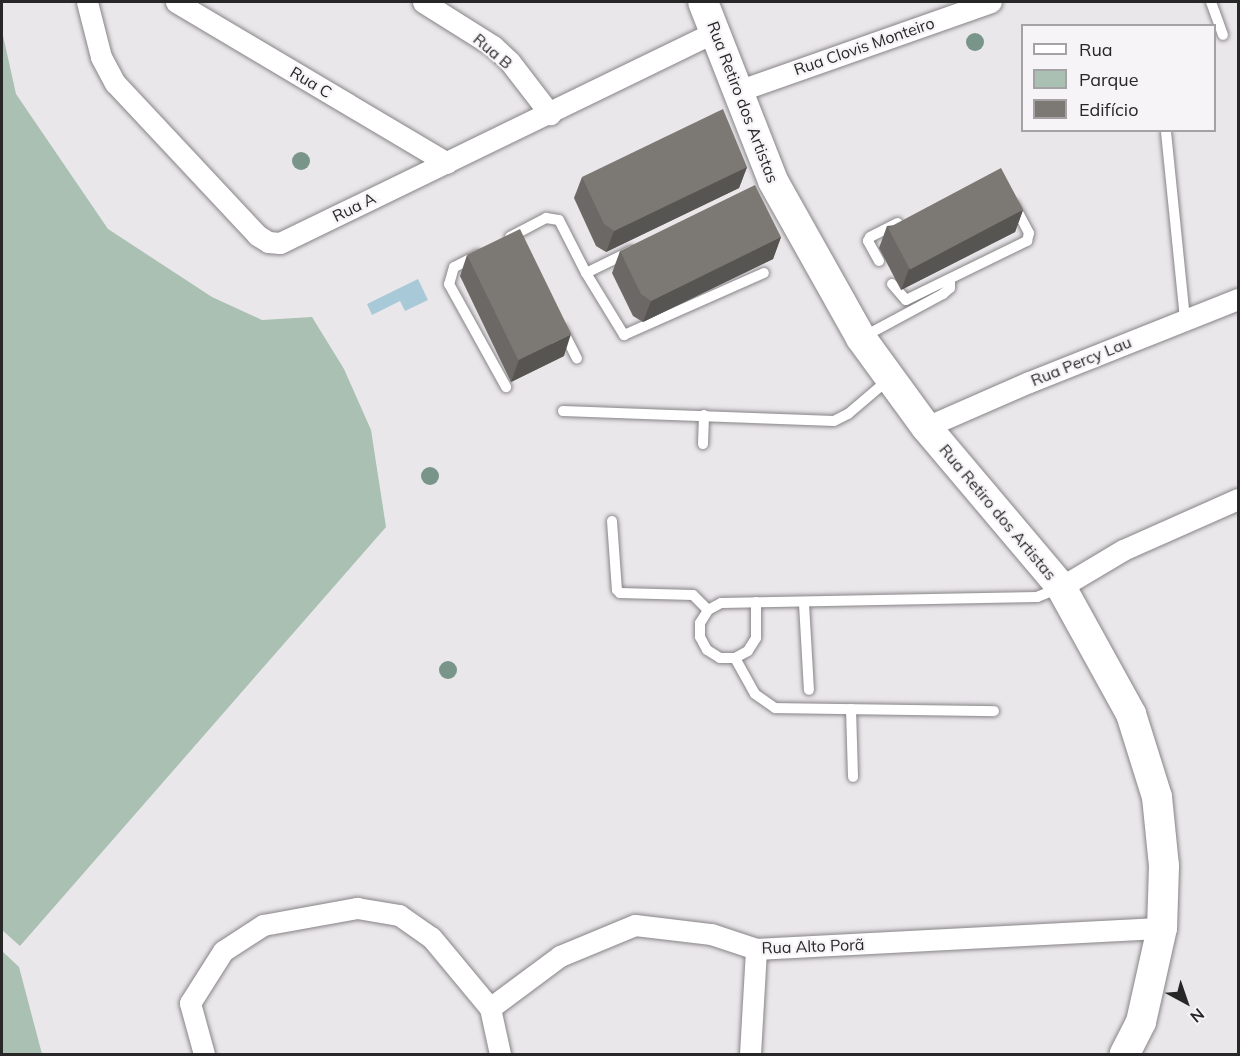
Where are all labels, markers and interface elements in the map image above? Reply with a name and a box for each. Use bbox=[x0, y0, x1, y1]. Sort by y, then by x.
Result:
street label: Rua Clovis Monteiro bbox=[791, 13, 937, 79]
street label: Rua Retiro dos Artistas bbox=[703, 19, 783, 185]
legend bbox=[1021, 24, 1216, 132]
street label: Rua B bbox=[470, 29, 516, 73]
text: Rua bbox=[1079, 38, 1113, 61]
street label: Rua C bbox=[287, 62, 335, 102]
text: Parque bbox=[1079, 68, 1138, 91]
text: Edifício bbox=[1079, 98, 1138, 121]
street label: Rua A bbox=[329, 188, 379, 226]
street label: Rua Percy Lau bbox=[1028, 332, 1134, 390]
street label: Rua Retiro dos Artistas bbox=[936, 440, 1060, 584]
street label: Rua Alto Porã bbox=[761, 935, 865, 957]
north arrow bbox=[1156, 972, 1216, 1032]
text: N bbox=[1187, 1004, 1209, 1027]

